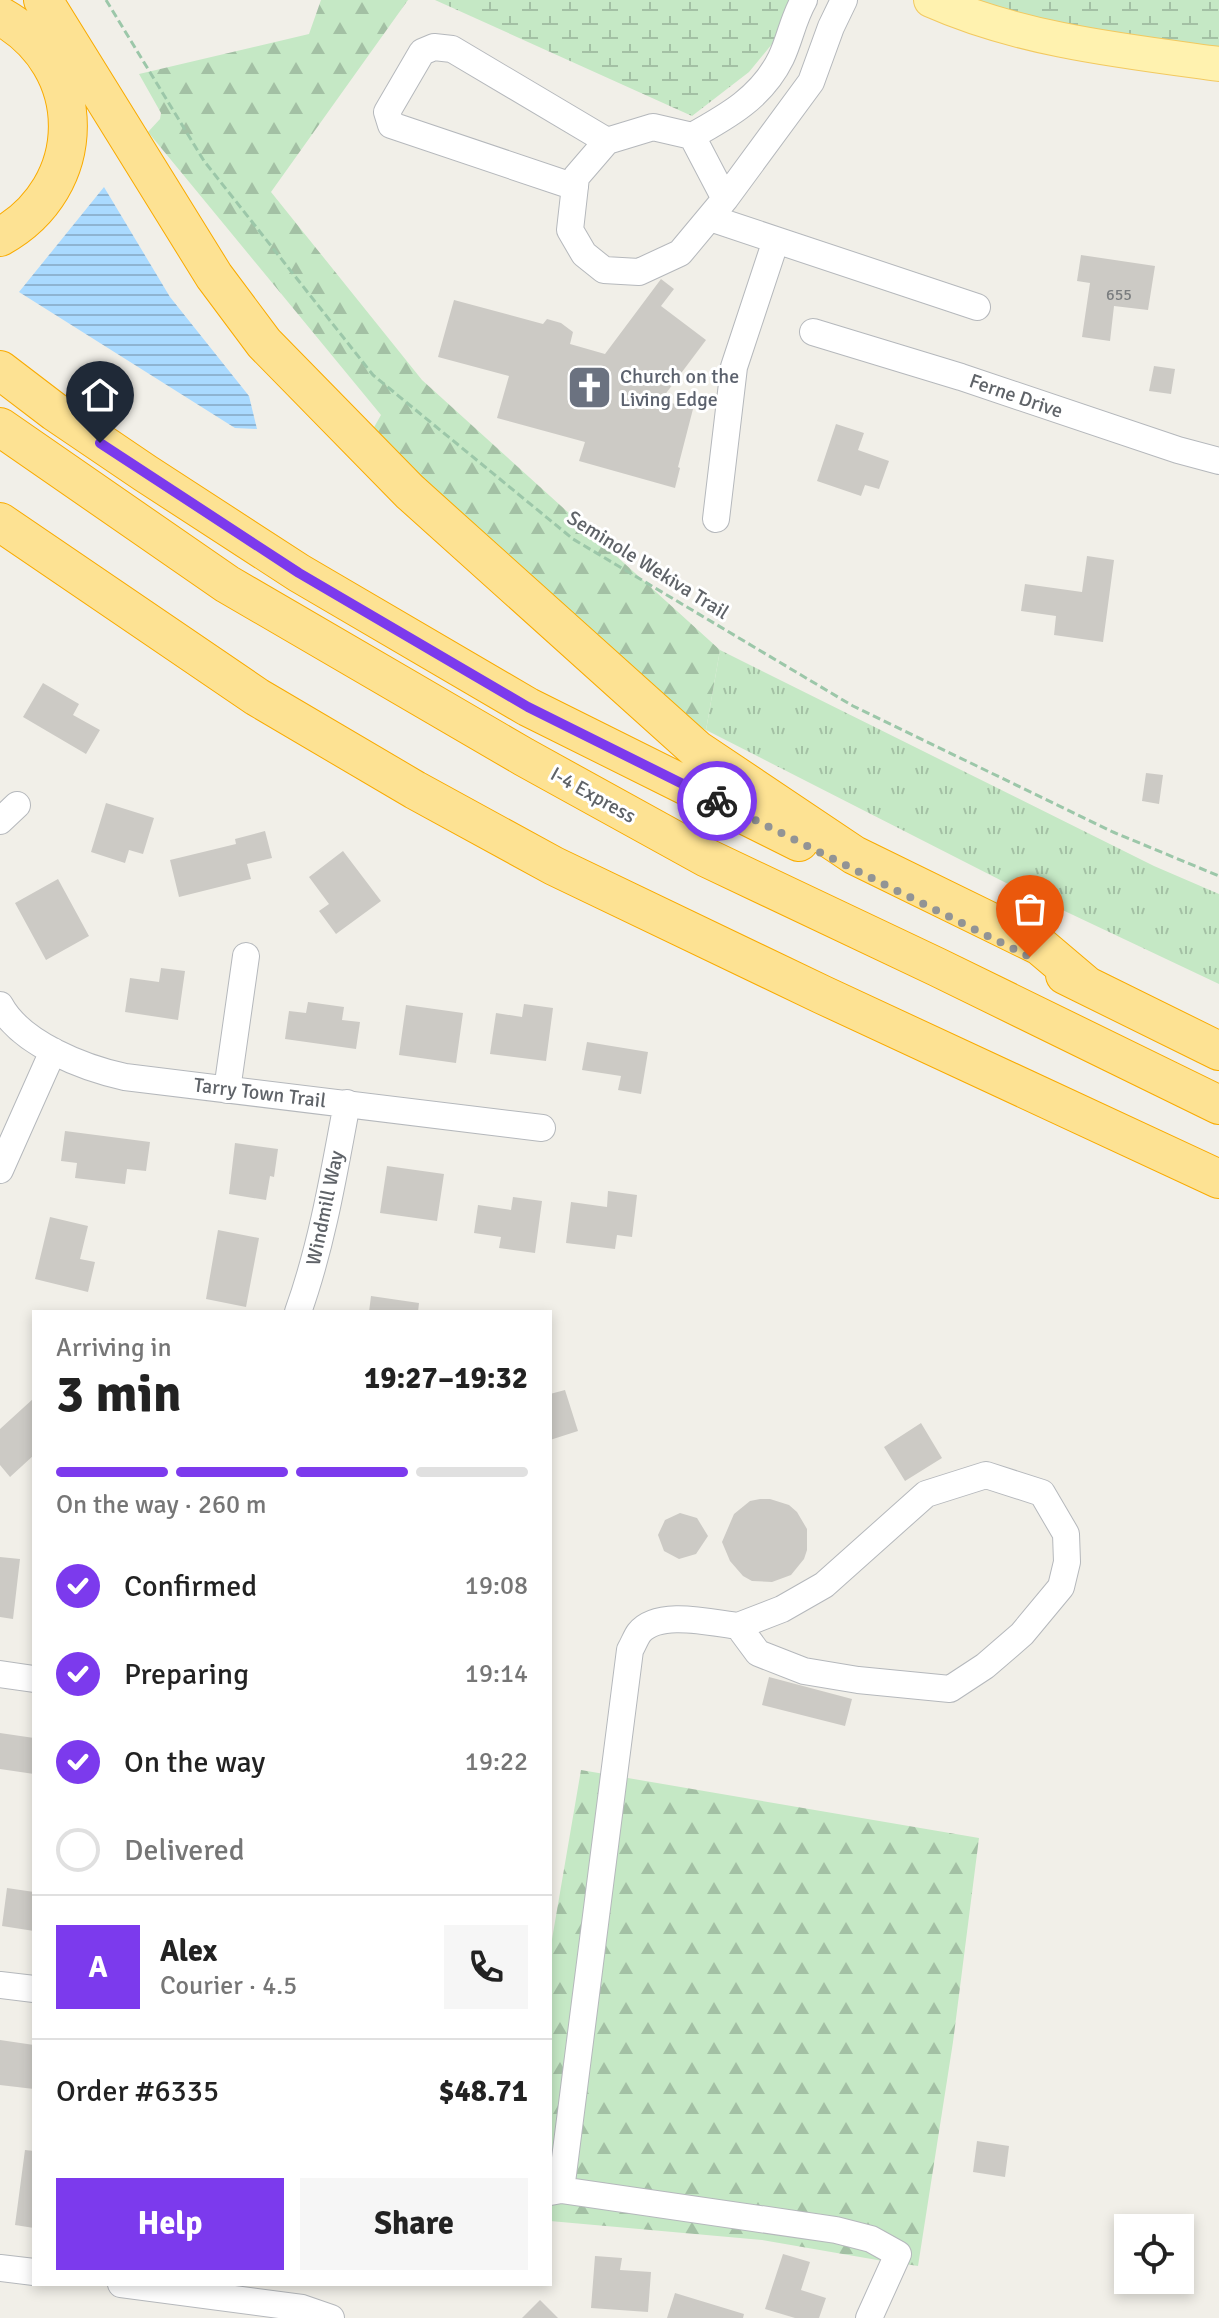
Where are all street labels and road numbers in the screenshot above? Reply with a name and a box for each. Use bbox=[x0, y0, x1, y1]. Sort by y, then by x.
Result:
street label: Ferne Drive bbox=[966, 368, 1066, 424]
street label: Seminole Wekiva Trail bbox=[562, 505, 734, 625]
street label: I-4 Express bbox=[546, 761, 640, 829]
street label: Tarry Town Trail bbox=[192, 1072, 328, 1114]
street label: Windmill Way bbox=[301, 1148, 349, 1268]

